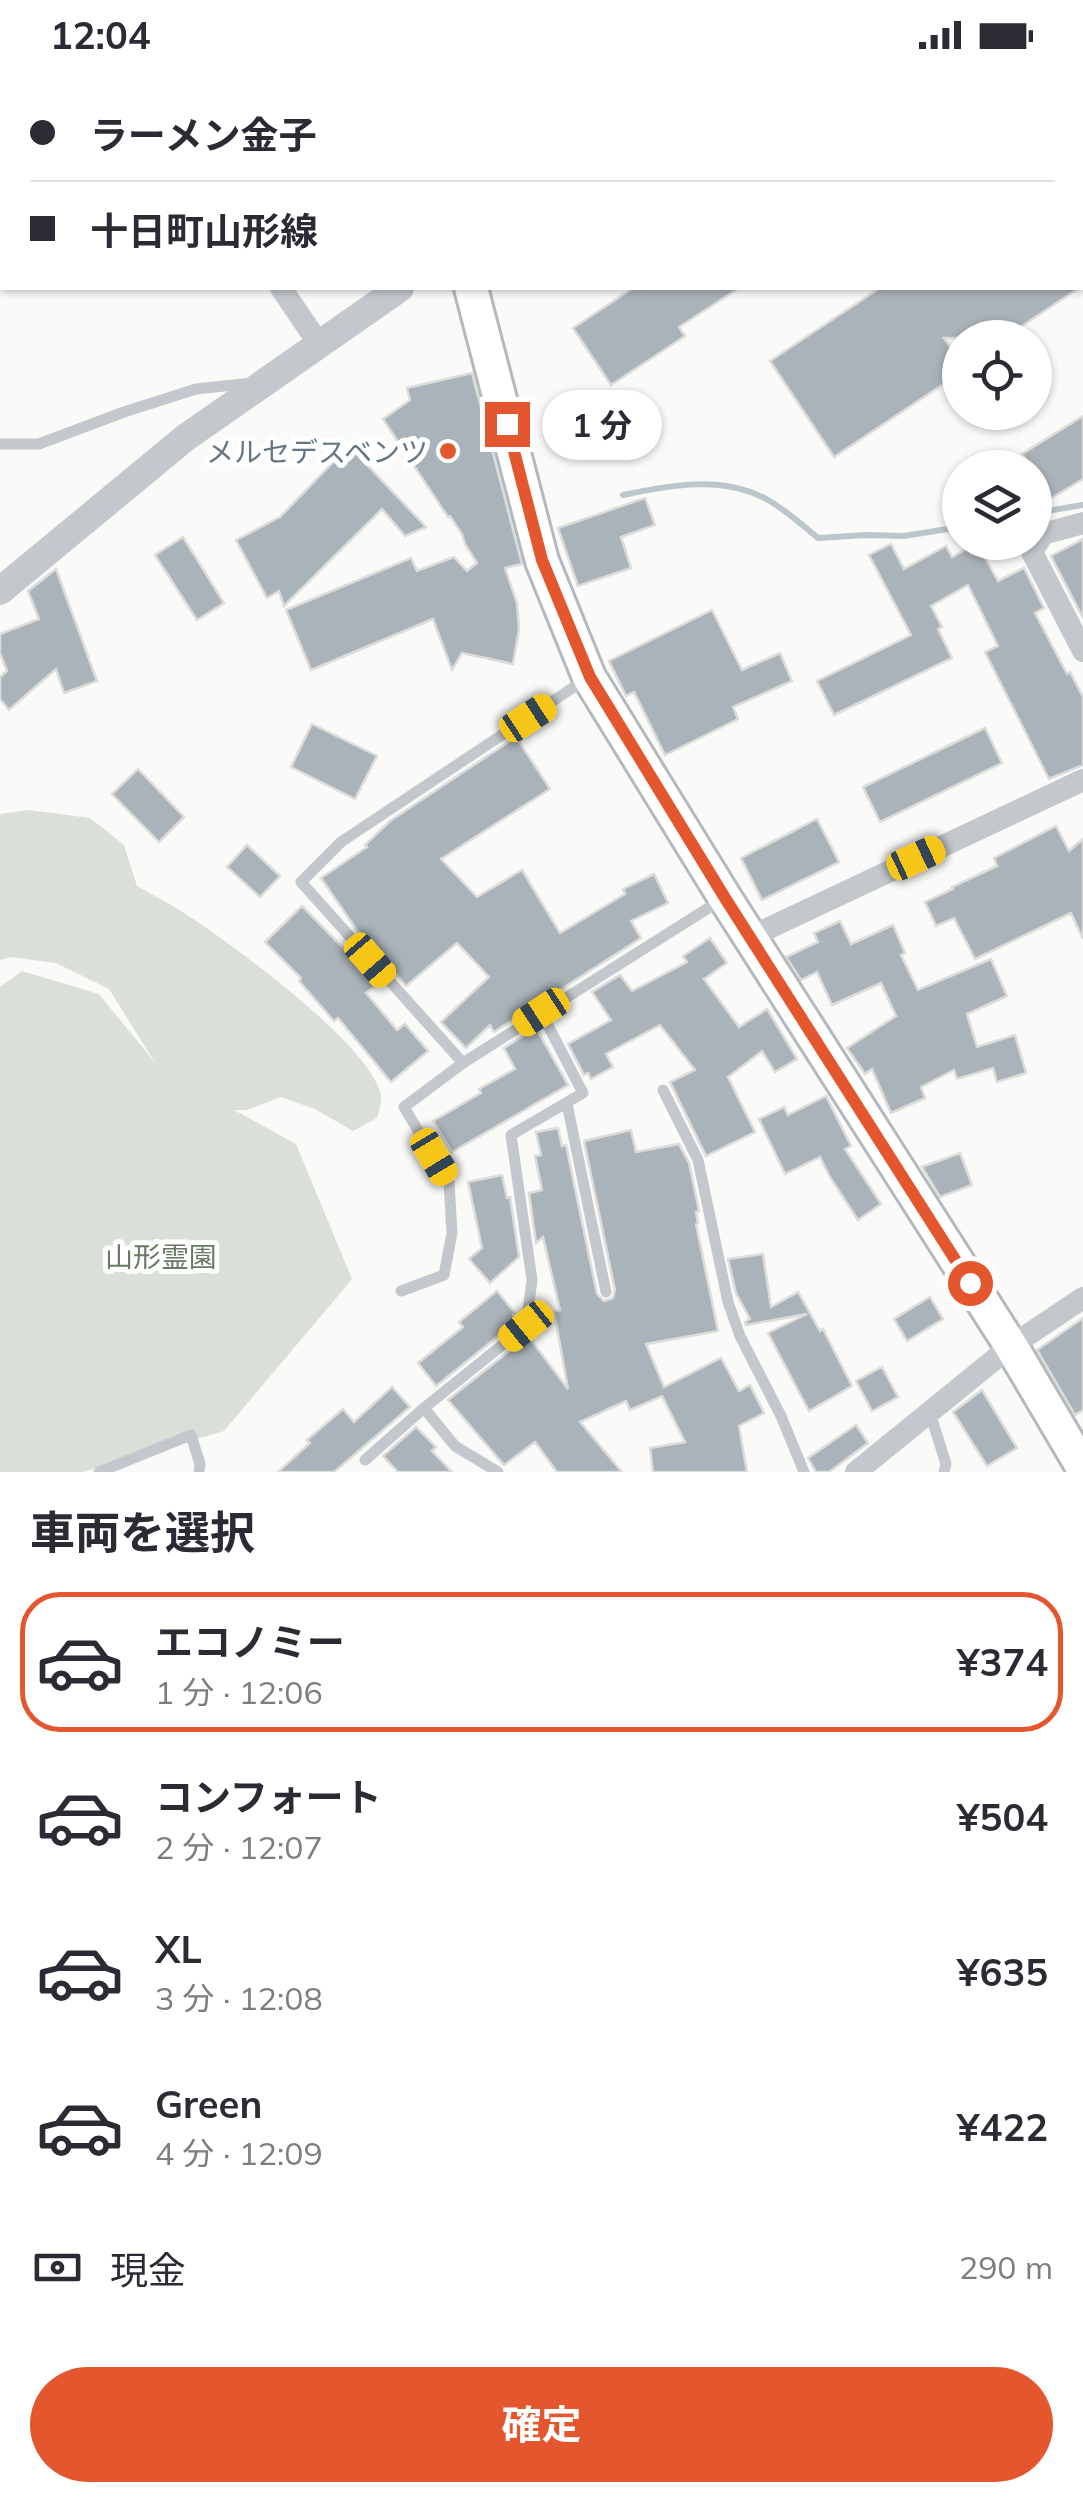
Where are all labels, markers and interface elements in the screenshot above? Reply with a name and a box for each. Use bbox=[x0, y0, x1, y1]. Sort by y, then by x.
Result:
text: 12:04 bbox=[50, 11, 151, 59]
text: ラーメン金子 bbox=[90, 111, 316, 159]
text: 十日町山形線 bbox=[90, 207, 318, 255]
map controls bbox=[942, 320, 1052, 560]
button: locate bbox=[942, 320, 1052, 430]
callout: 1 分 bbox=[542, 389, 662, 459]
route end bbox=[485, 402, 530, 447]
text: 1 分 bbox=[572, 405, 632, 445]
place label: メルセデスベンツ bbox=[206, 434, 428, 469]
marker: メルセデスベンツ bbox=[437, 440, 459, 462]
button: layers bbox=[942, 450, 1052, 560]
car bbox=[495, 689, 561, 747]
car bbox=[882, 832, 950, 884]
car bbox=[339, 928, 401, 992]
car bbox=[508, 983, 574, 1041]
car bbox=[406, 1124, 462, 1190]
park label: 山形霊園 bbox=[105, 1239, 217, 1274]
route start bbox=[948, 1261, 993, 1306]
car bbox=[493, 1295, 559, 1357]
text: 車両を選択 bbox=[30, 1504, 255, 1560]
icon: car bbox=[35, 1617, 125, 1707]
text: エコノミー bbox=[155, 1618, 345, 1666]
text: ¥374 bbox=[957, 1638, 1048, 1686]
text: 1 分 · 12:06 bbox=[155, 1672, 323, 1712]
icon: car bbox=[35, 1772, 125, 1862]
text: コンフォート bbox=[155, 1773, 382, 1821]
text: ¥504 bbox=[957, 1793, 1048, 1841]
text: 2 分 · 12:07 bbox=[155, 1827, 323, 1867]
text: XL bbox=[155, 1925, 202, 1973]
icon: car bbox=[35, 1927, 125, 2017]
text: ¥635 bbox=[957, 1948, 1048, 1996]
text: 3 分 · 12:08 bbox=[155, 1978, 323, 2018]
text: Green bbox=[155, 2080, 262, 2128]
icon: car bbox=[35, 2082, 125, 2172]
text: ¥422 bbox=[957, 2103, 1048, 2151]
text: 4 分 · 12:09 bbox=[155, 2133, 323, 2173]
icon: cash bbox=[30, 2240, 85, 2295]
text: 現金 bbox=[110, 2246, 186, 2294]
text: 290 m bbox=[959, 2247, 1053, 2287]
button: 確定 bbox=[30, 2367, 1053, 2482]

